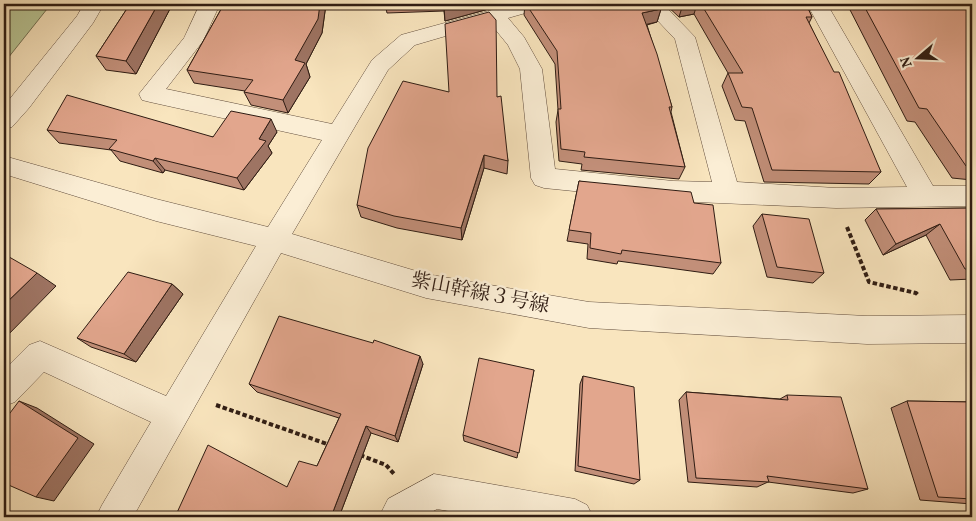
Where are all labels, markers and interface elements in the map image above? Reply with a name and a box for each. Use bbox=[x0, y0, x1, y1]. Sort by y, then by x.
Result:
north arrow bbox=[894, 32, 944, 82]
text: N bbox=[896, 54, 918, 70]
street label: 紫山幹線３号線 bbox=[409, 267, 551, 321]

